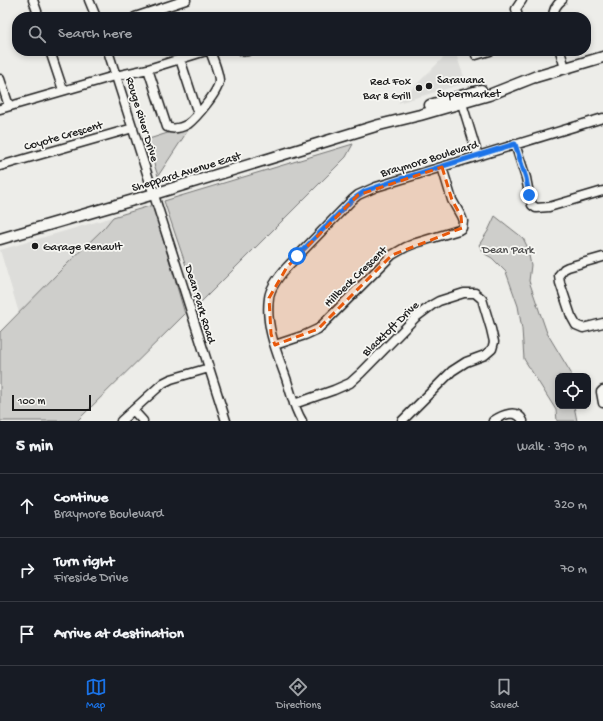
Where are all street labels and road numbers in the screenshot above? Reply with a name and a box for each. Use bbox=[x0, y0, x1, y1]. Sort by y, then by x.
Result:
street label: Rouge River Drive bbox=[122, 76, 161, 164]
street label: Coyote Crescent bbox=[23, 119, 105, 155]
street label: Braymore Boulevard bbox=[378, 138, 481, 182]
street label: Sheppard Avenue East bbox=[130, 149, 244, 196]
street label: Hillbeck Crescent bbox=[322, 243, 391, 311]
street label: Dean Park Road bbox=[180, 263, 218, 346]
street label: Blacktoft Drive bbox=[359, 298, 423, 361]

